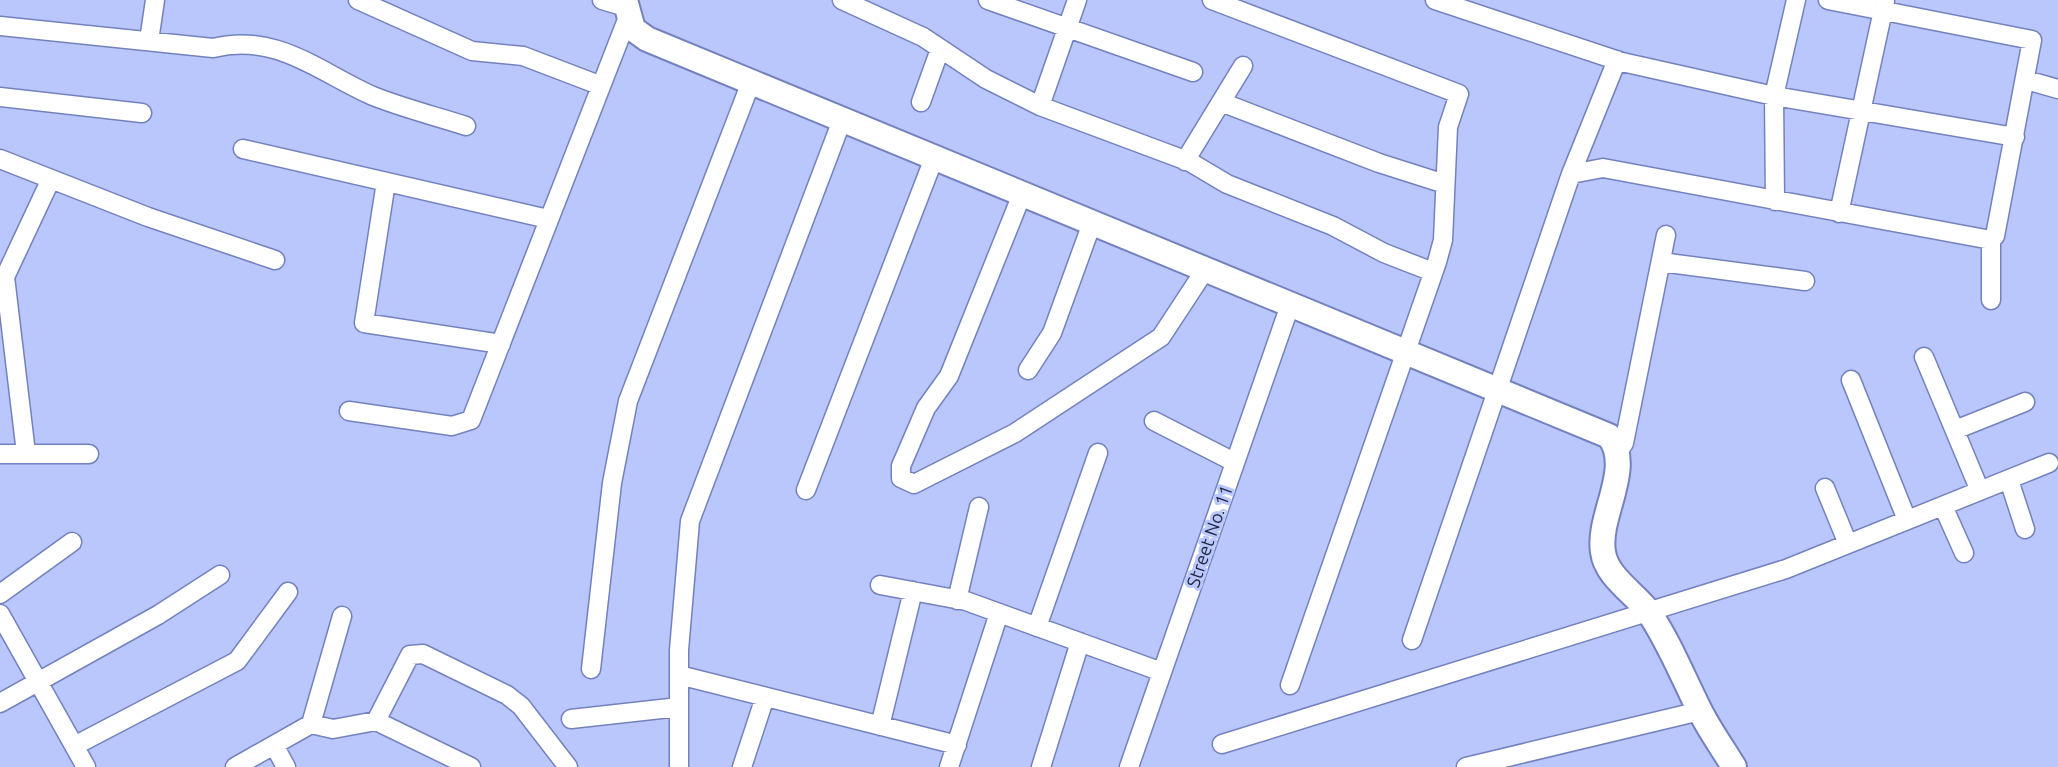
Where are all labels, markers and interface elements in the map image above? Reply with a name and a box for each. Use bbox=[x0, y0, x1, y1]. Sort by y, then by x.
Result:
street label: Street No. 11 bbox=[1182, 482, 1236, 590]

